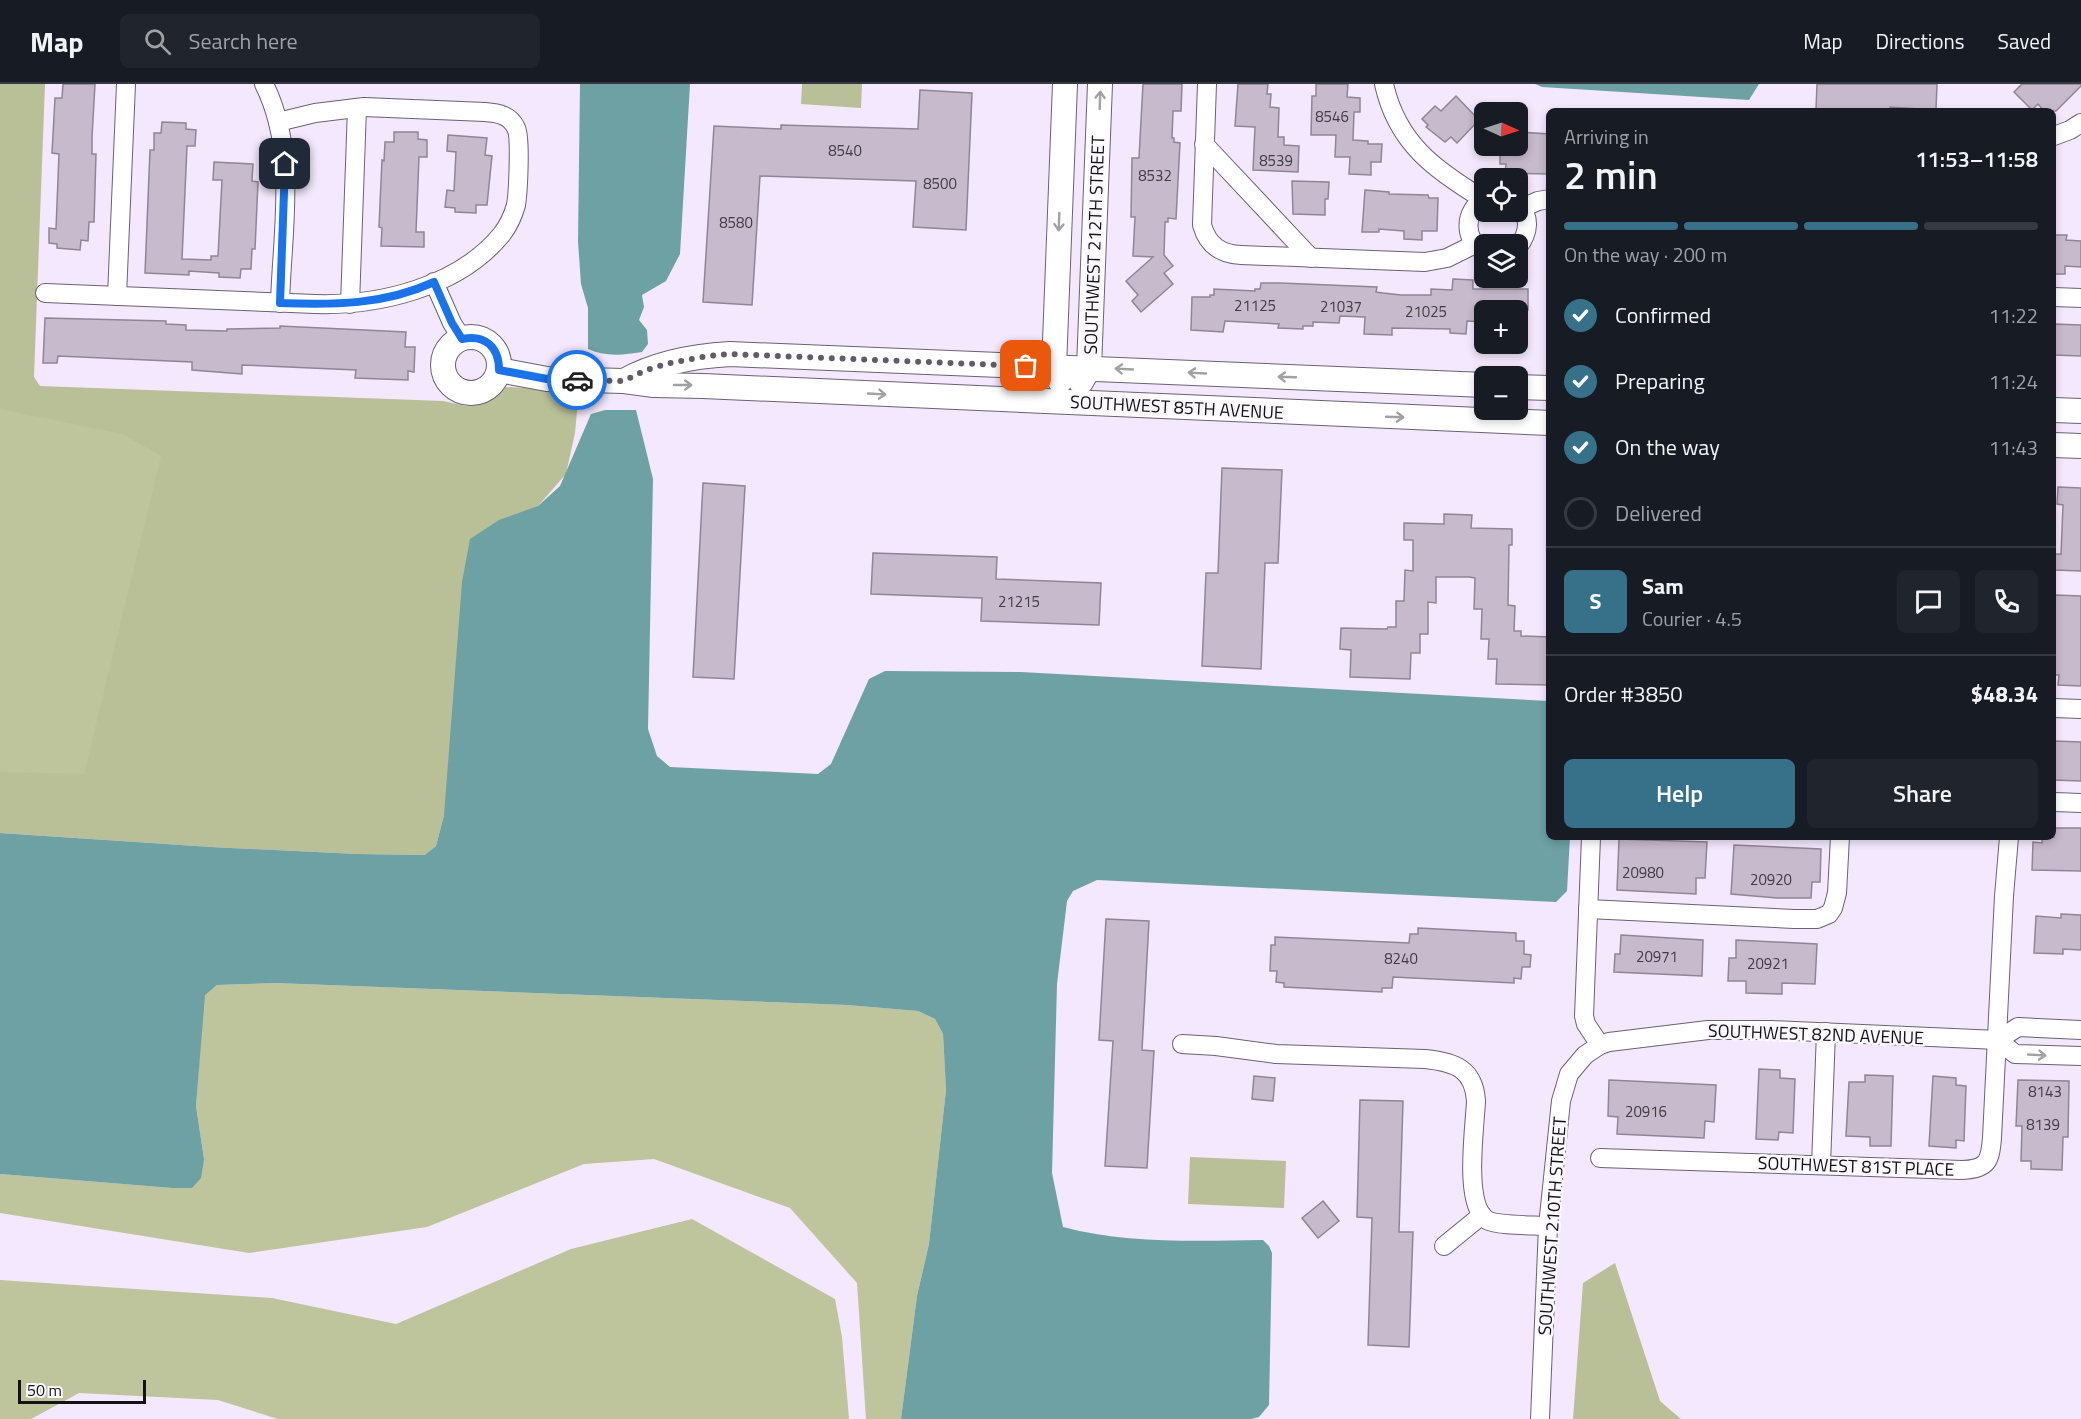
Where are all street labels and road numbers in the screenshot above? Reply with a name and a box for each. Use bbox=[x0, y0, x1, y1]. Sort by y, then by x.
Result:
street label: SOUTHWEST 212TH STREET bbox=[1077, 134, 1111, 355]
street label: SOUTHWEST 85TH AVENUE bbox=[1069, 388, 1285, 426]
street label: SOUTHWEST 82ND AVENUE bbox=[1708, 1017, 1925, 1051]
street label: SOUTHWEST 210TH STREET bbox=[1531, 1115, 1573, 1336]
street label: SOUTHWEST 81ST PLACE bbox=[1757, 1149, 1955, 1183]

